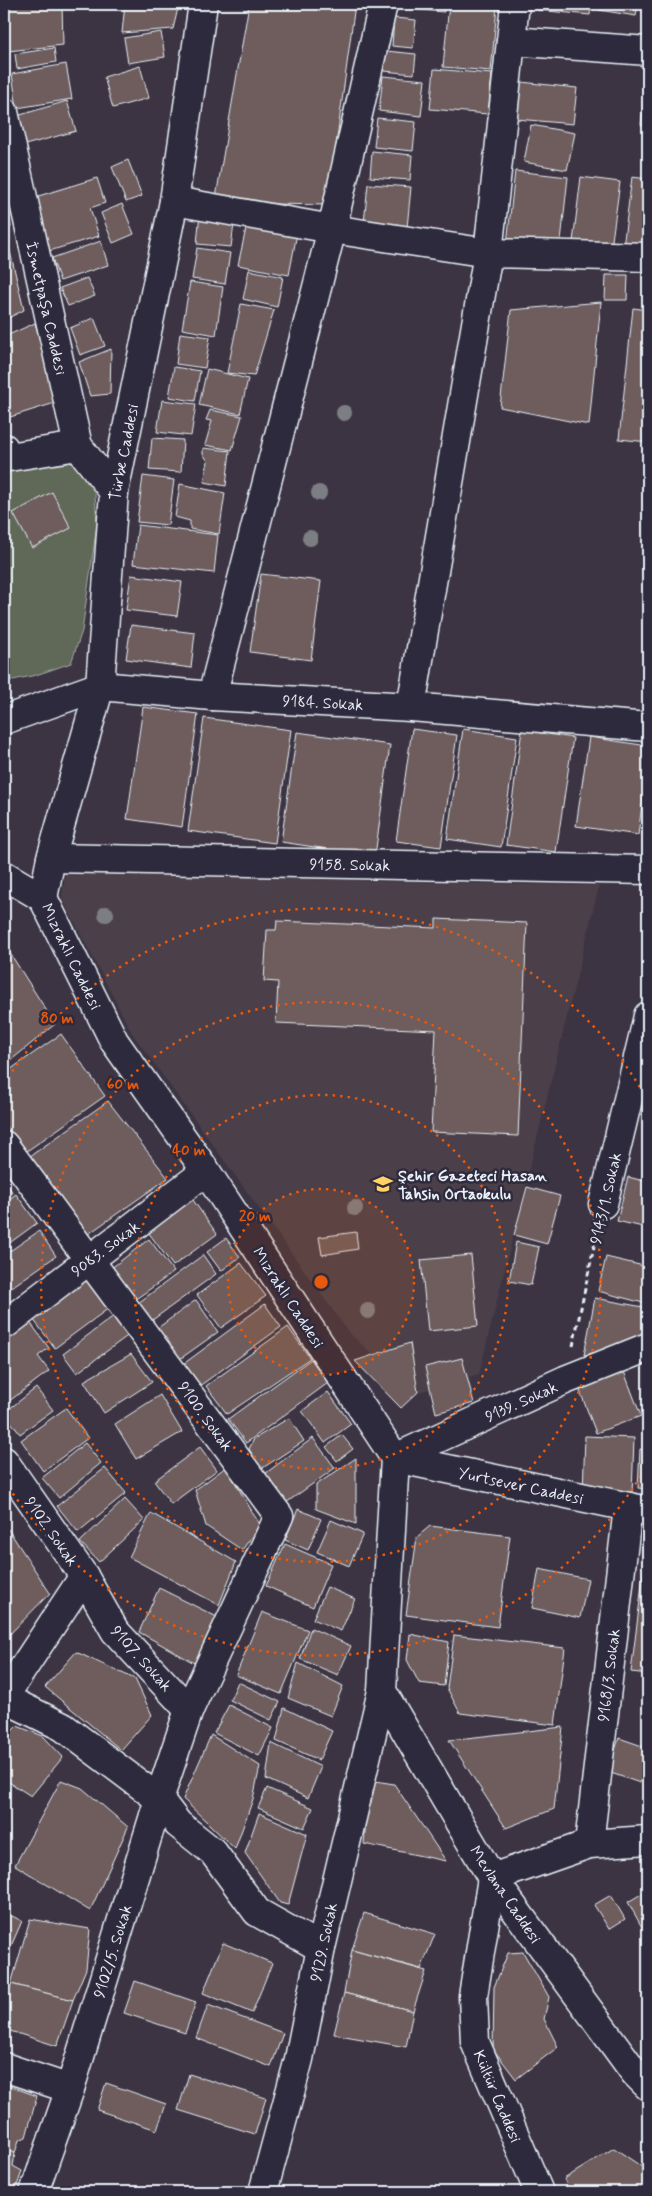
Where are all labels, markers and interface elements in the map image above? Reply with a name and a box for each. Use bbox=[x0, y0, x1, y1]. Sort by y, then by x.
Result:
street label: İsmetpaşa Caddesi bbox=[20, 240, 71, 377]
street label: Türbe Caddesi bbox=[105, 402, 144, 502]
street label: 9184. Sokak bbox=[282, 691, 364, 716]
street label: 9158. Sokak bbox=[309, 854, 391, 877]
street label: Mızraklı Caddesi bbox=[36, 900, 106, 1014]
text: 80 m bbox=[40, 1009, 74, 1029]
text: 60 m bbox=[107, 1075, 139, 1095]
text: 40 m bbox=[172, 1141, 206, 1161]
street label: 9143/1. Sokak bbox=[586, 1150, 627, 1246]
place label: Şehir Gazeteci Hasan Tahsin Ortaokulu bbox=[398, 1166, 548, 1205]
school or university icon: Şehir Gazeteci Hasan Tahsin Ortaokulu bbox=[372, 1173, 394, 1195]
text: 20 m bbox=[239, 1207, 271, 1227]
street label: 9083. Sokak bbox=[67, 1216, 145, 1282]
street label: Mızraklı Caddesi bbox=[247, 1243, 328, 1353]
centre of rings bbox=[312, 1273, 330, 1291]
street label: 9139. Sokak bbox=[482, 1377, 561, 1428]
street label: 9100. Sokak bbox=[172, 1378, 237, 1456]
street label: Yurtsever Caddesi bbox=[456, 1463, 586, 1510]
street label: 9102. Sokak bbox=[19, 1493, 82, 1571]
street label: 9107. Sokak bbox=[106, 1621, 176, 1697]
street label: 9168/3. Sokak bbox=[593, 1627, 626, 1723]
street label: Mevlana Caddesi bbox=[464, 1842, 545, 1948]
street label: 9129. Sokak bbox=[306, 1901, 343, 1984]
street label: 9102/5. Sokak bbox=[89, 1902, 138, 2001]
street label: Kültür Caddesi bbox=[468, 2047, 526, 2146]

